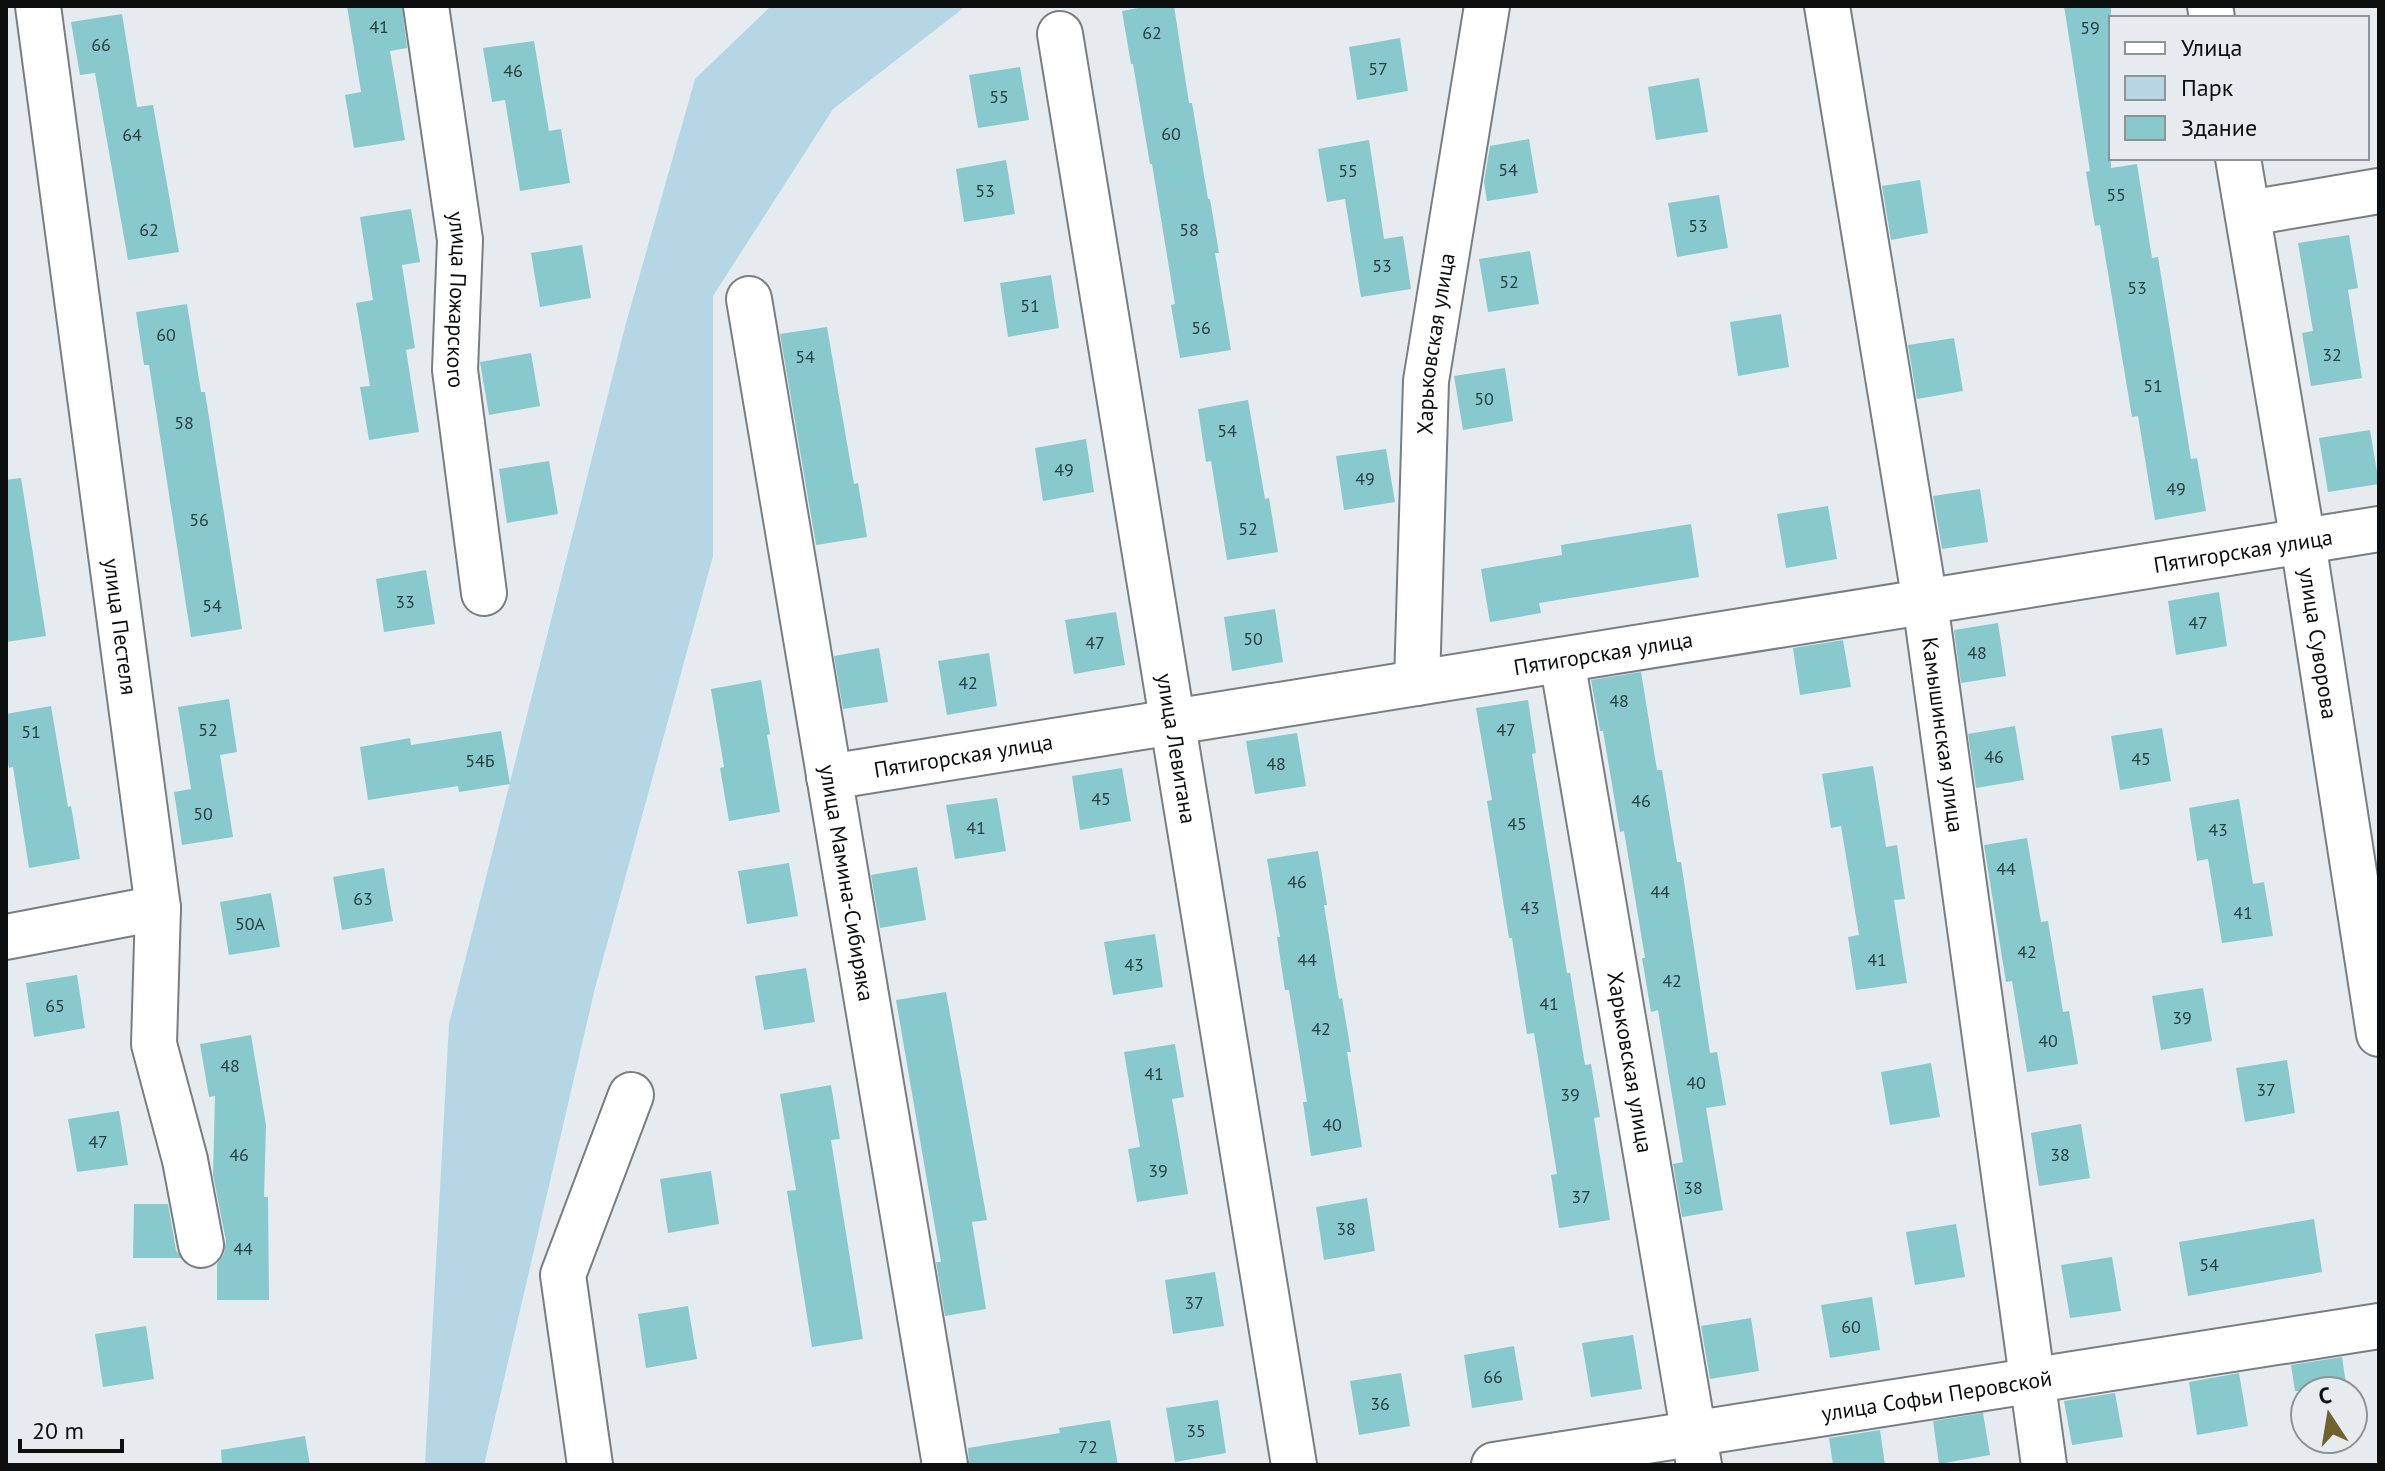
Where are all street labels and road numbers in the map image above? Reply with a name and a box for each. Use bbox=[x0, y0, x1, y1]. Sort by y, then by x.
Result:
street label: улица Пожарского bbox=[441, 209, 474, 390]
street label: Харьковская улица bbox=[1410, 251, 1461, 435]
street label: Пятигорская улица bbox=[2151, 523, 2335, 579]
street label: улица Пестеля bbox=[98, 557, 144, 697]
street label: улица Суворова bbox=[2293, 566, 2344, 721]
street label: Пятигорская улица bbox=[1512, 625, 1695, 681]
street label: Камышинская улица bbox=[1916, 635, 1971, 834]
street label: улица Левитана bbox=[1151, 671, 1203, 826]
street label: Пятигорская улица bbox=[872, 727, 1055, 784]
street label: улица Мамина-Сибиряка bbox=[813, 762, 881, 1003]
street label: Харьковская улица bbox=[1601, 969, 1660, 1155]
street label: улица Софьи Перовской bbox=[1819, 1364, 2054, 1427]

